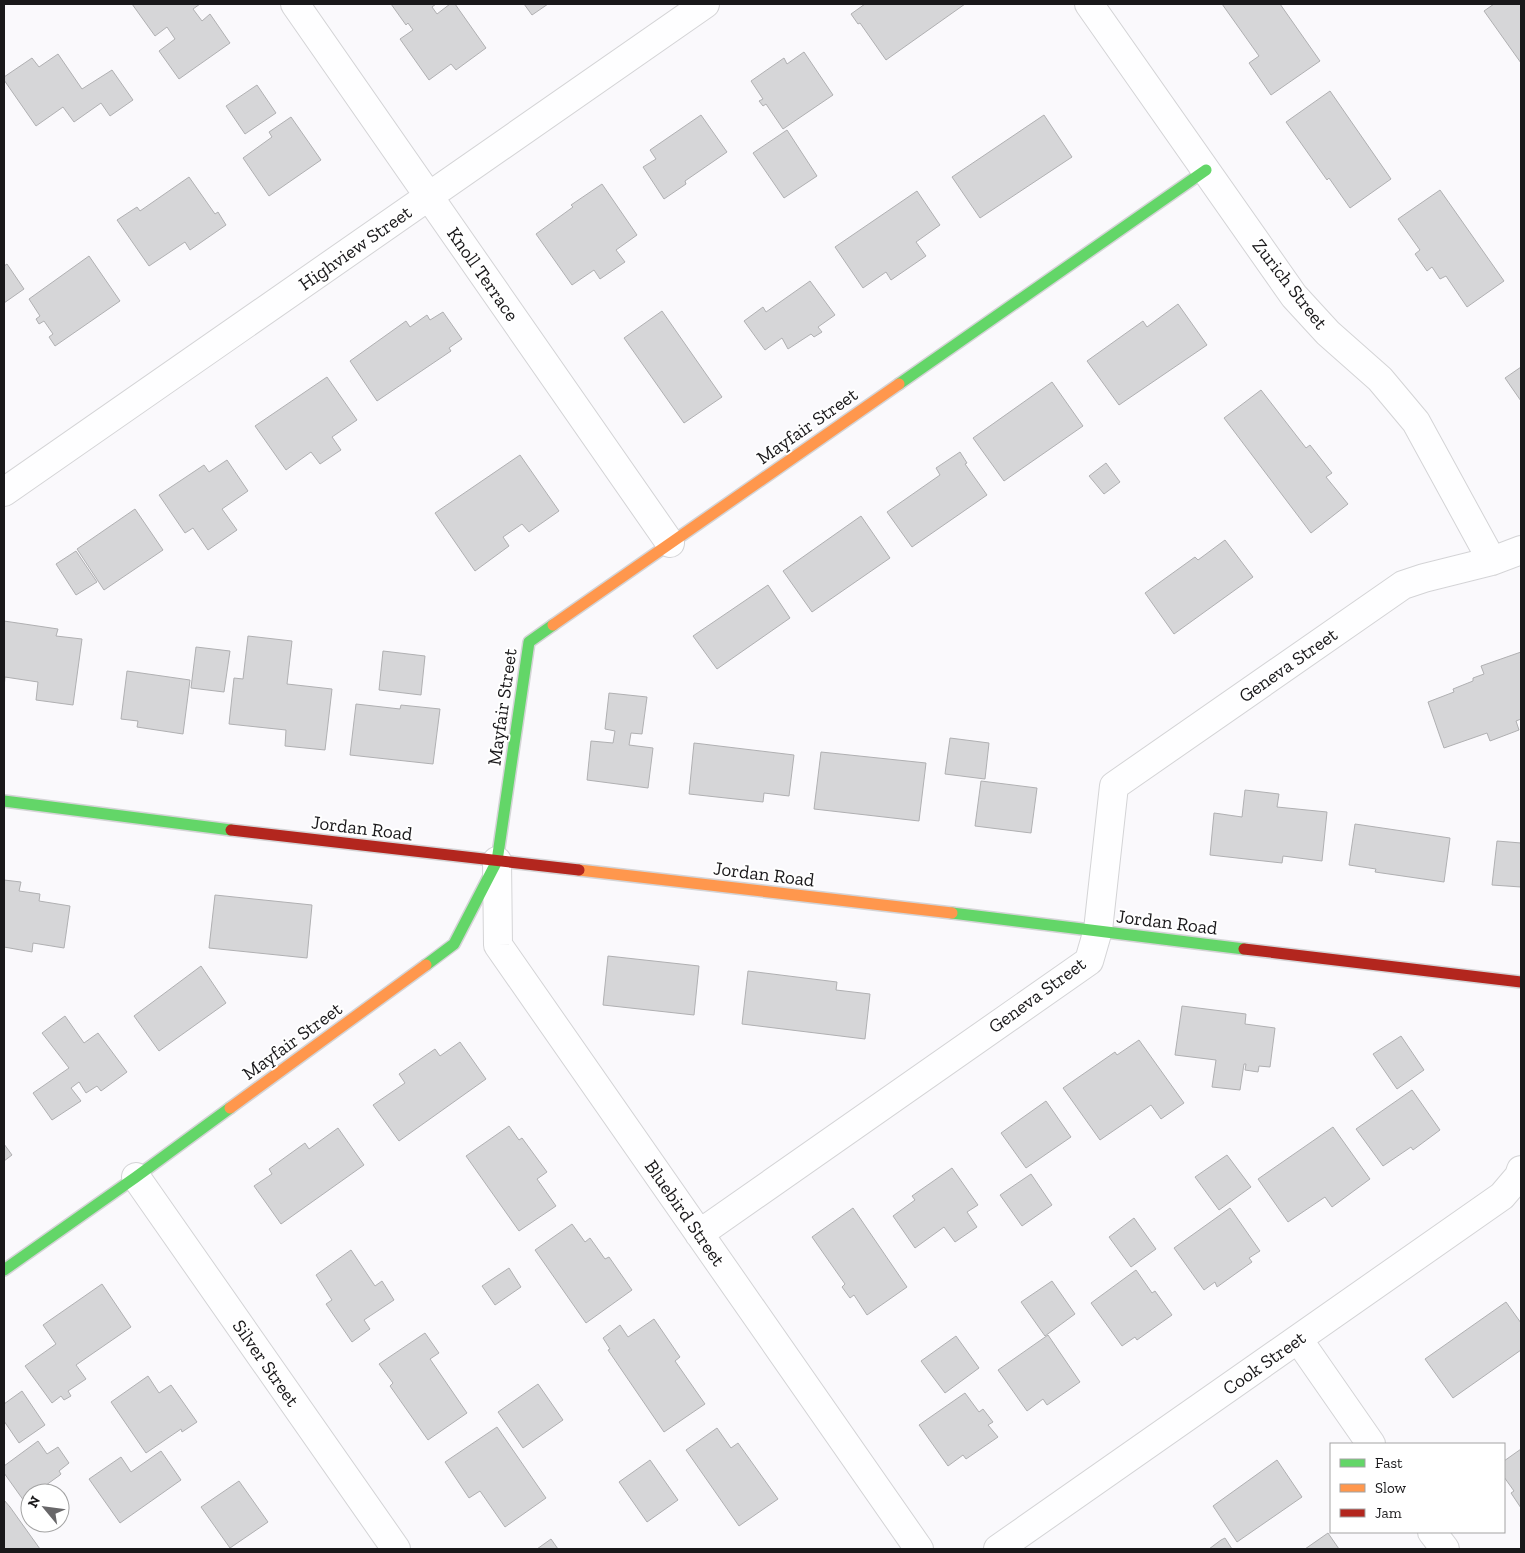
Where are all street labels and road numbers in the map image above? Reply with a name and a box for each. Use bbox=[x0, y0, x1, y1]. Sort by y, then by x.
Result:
street label: Highview Street bbox=[294, 201, 416, 295]
street label: Knoll Terrace bbox=[442, 223, 524, 325]
street label: Zurich Street bbox=[1248, 234, 1332, 334]
street label: Mayfair Street bbox=[752, 383, 862, 469]
street label: Geneva Street bbox=[1234, 623, 1342, 707]
street label: Mayfair Street bbox=[482, 647, 522, 767]
street label: Jordan Road bbox=[310, 810, 414, 846]
street label: Jordan Road bbox=[712, 856, 816, 892]
street label: Jordan Road bbox=[1115, 904, 1219, 940]
street label: Geneva Street bbox=[984, 952, 1090, 1038]
street label: Mayfair Street bbox=[238, 997, 346, 1085]
street label: Bluebird Street bbox=[640, 1156, 730, 1270]
street label: Silver Street bbox=[228, 1315, 304, 1411]
street label: Cook Street bbox=[1218, 1326, 1310, 1400]

